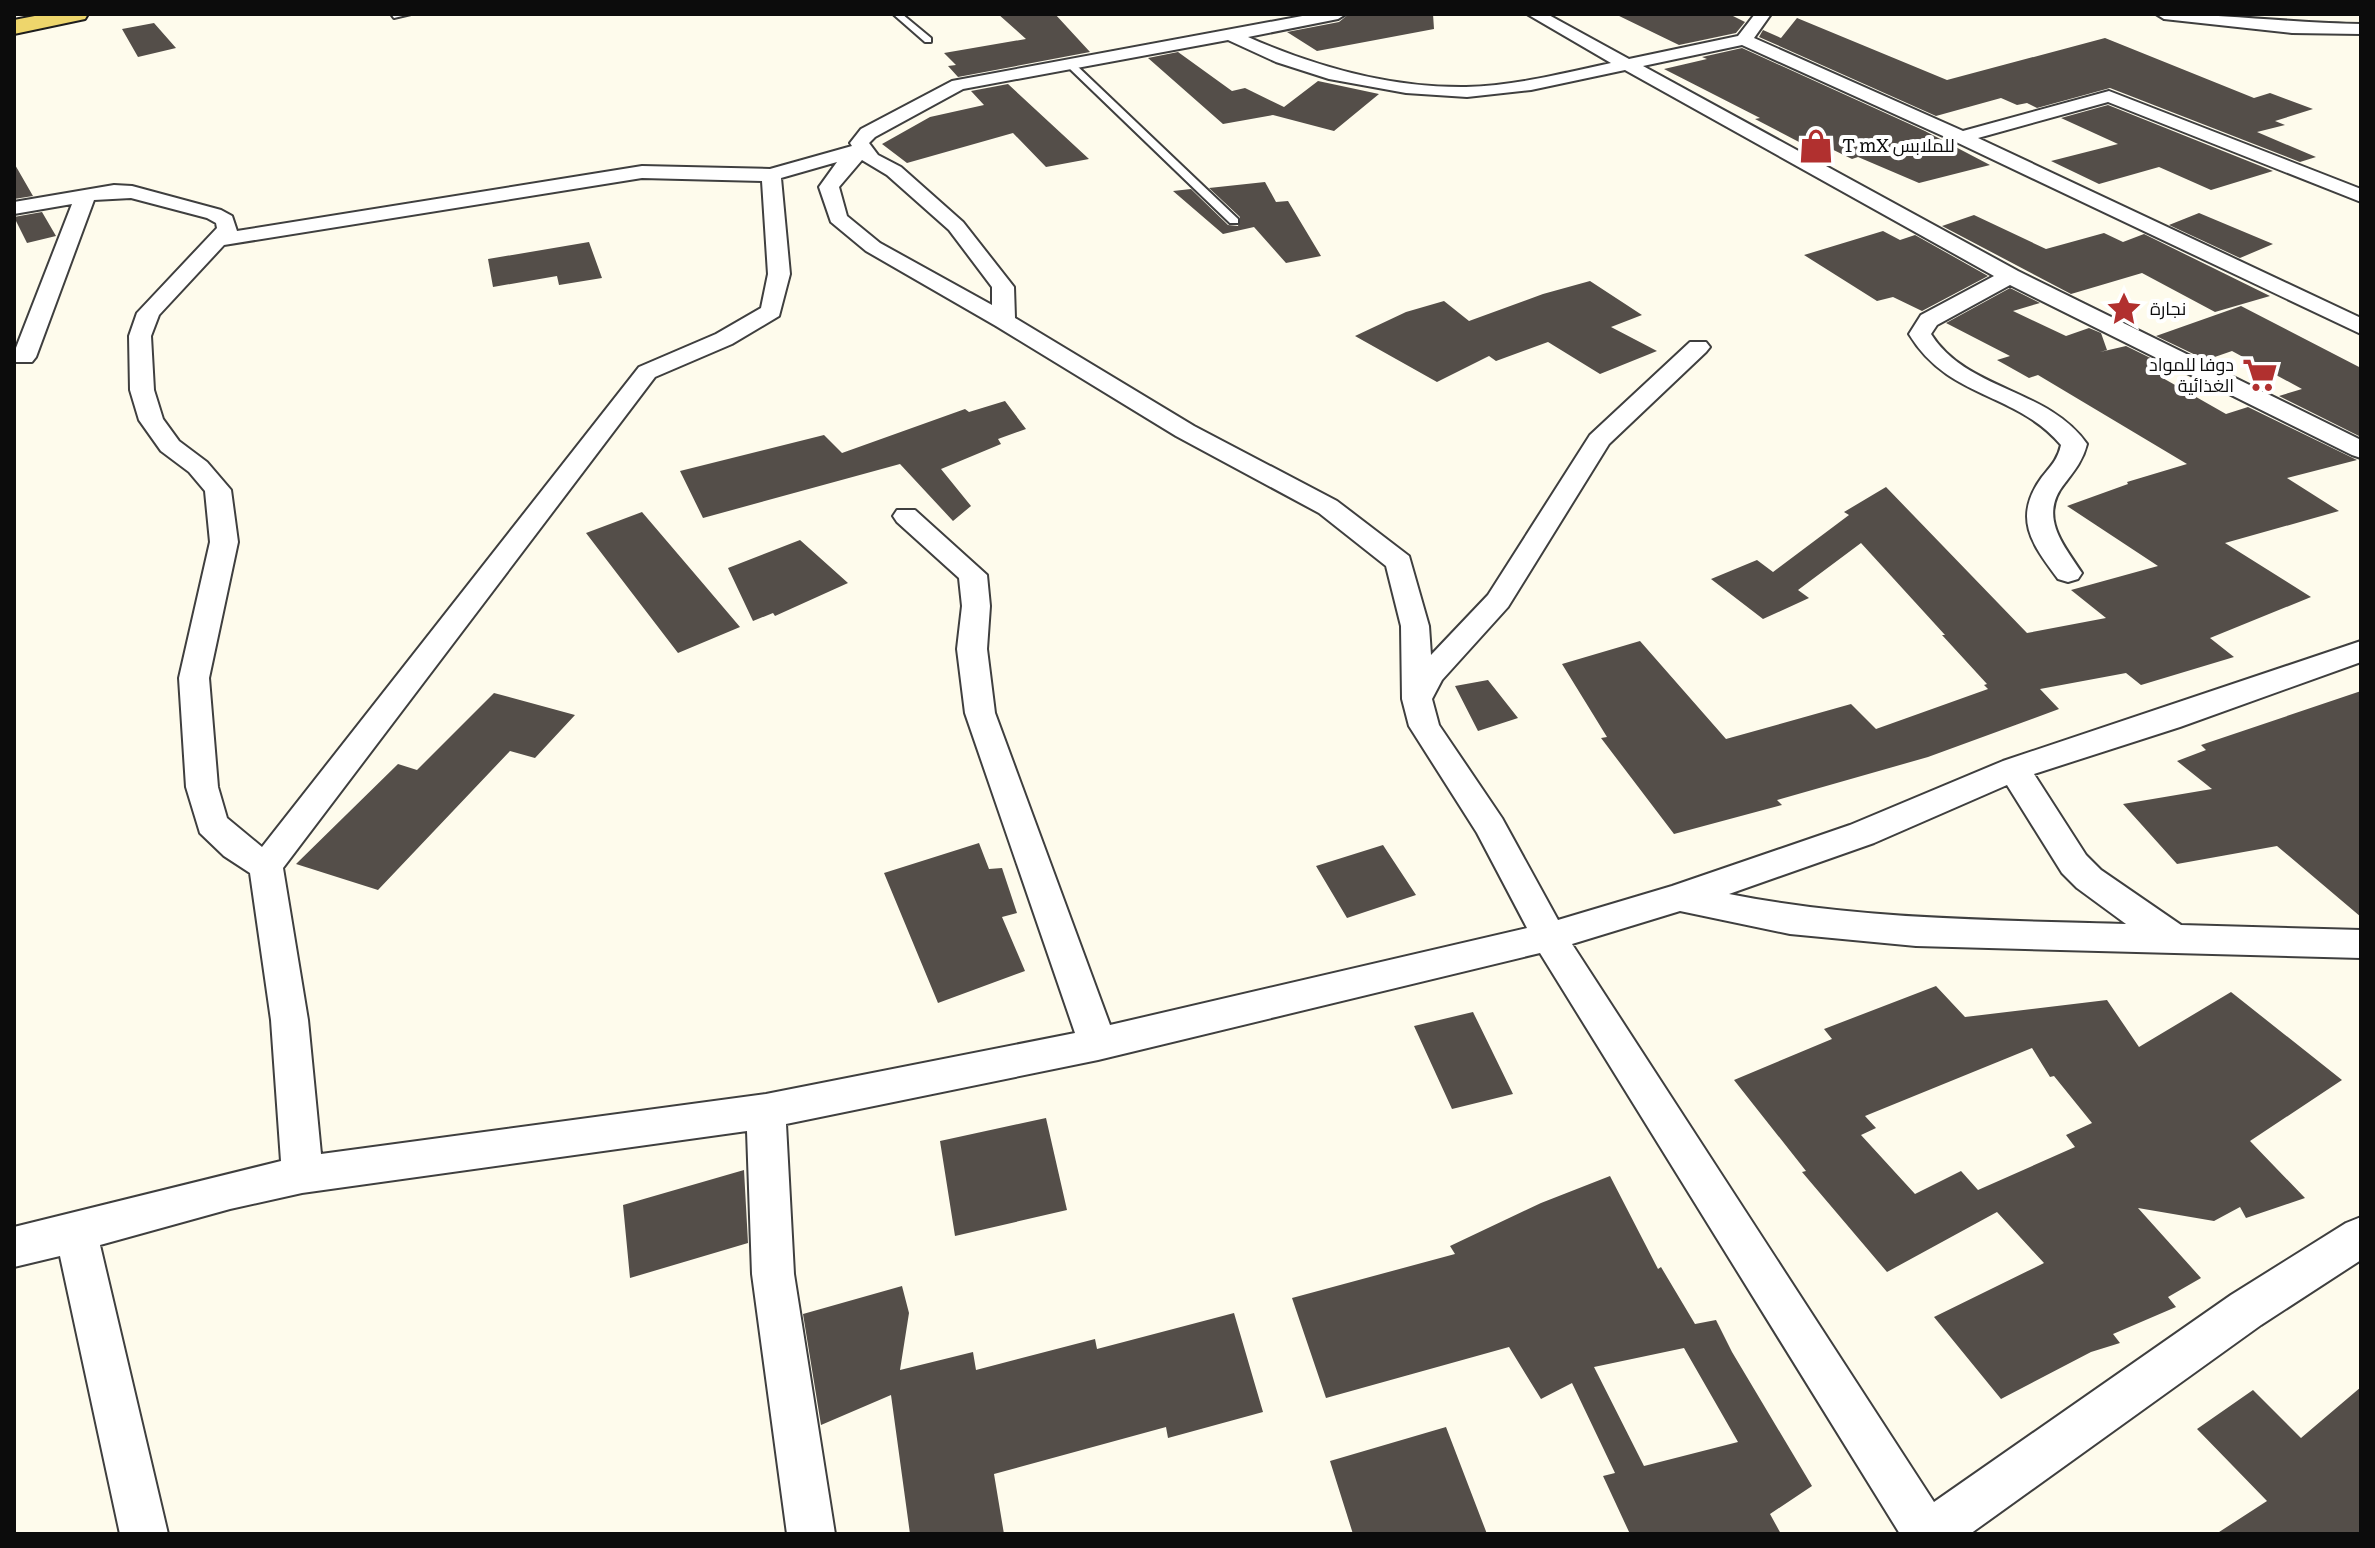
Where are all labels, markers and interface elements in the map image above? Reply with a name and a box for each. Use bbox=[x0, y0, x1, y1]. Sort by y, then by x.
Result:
shop icon: T mX للملابس bbox=[1797, 127, 1835, 165]
place label: T mX للملابس bbox=[1842, 131, 1955, 158]
place icon: نجارة bbox=[2105, 290, 2143, 328]
place label: نجارة bbox=[2150, 294, 2186, 321]
place label: دوفا للمواد الغذائية bbox=[2149, 350, 2234, 398]
supermarket icon: دوفا للمواد الغذائية bbox=[2241, 356, 2279, 394]

